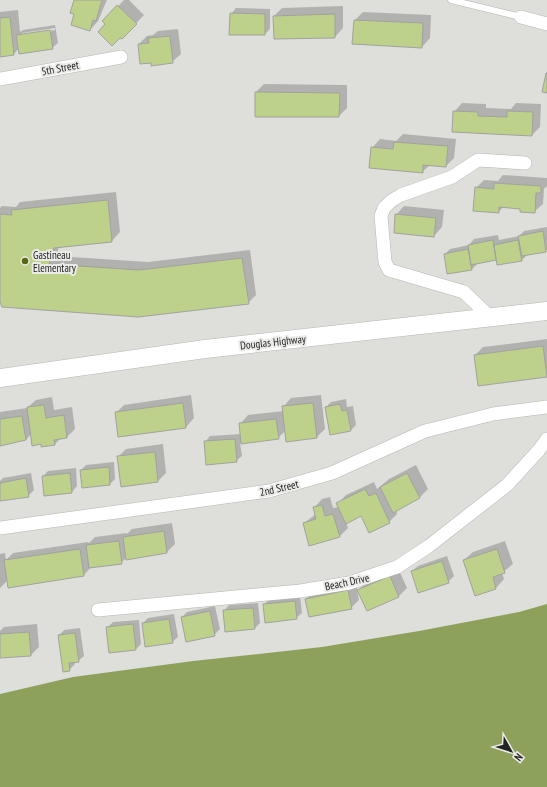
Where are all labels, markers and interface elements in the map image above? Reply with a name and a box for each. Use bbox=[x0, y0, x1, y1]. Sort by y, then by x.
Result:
street label: 5th Street bbox=[40, 58, 80, 78]
place label: Gastineau Elementary bbox=[33, 248, 77, 275]
marker: Gastineau Elementary bbox=[20, 256, 30, 266]
street label: Douglas Highway bbox=[239, 332, 307, 352]
street label: 2nd Street bbox=[258, 477, 300, 499]
street label: Beach Drive bbox=[323, 570, 371, 594]
north arrow bbox=[491, 731, 531, 771]
text: N bbox=[511, 751, 526, 764]

